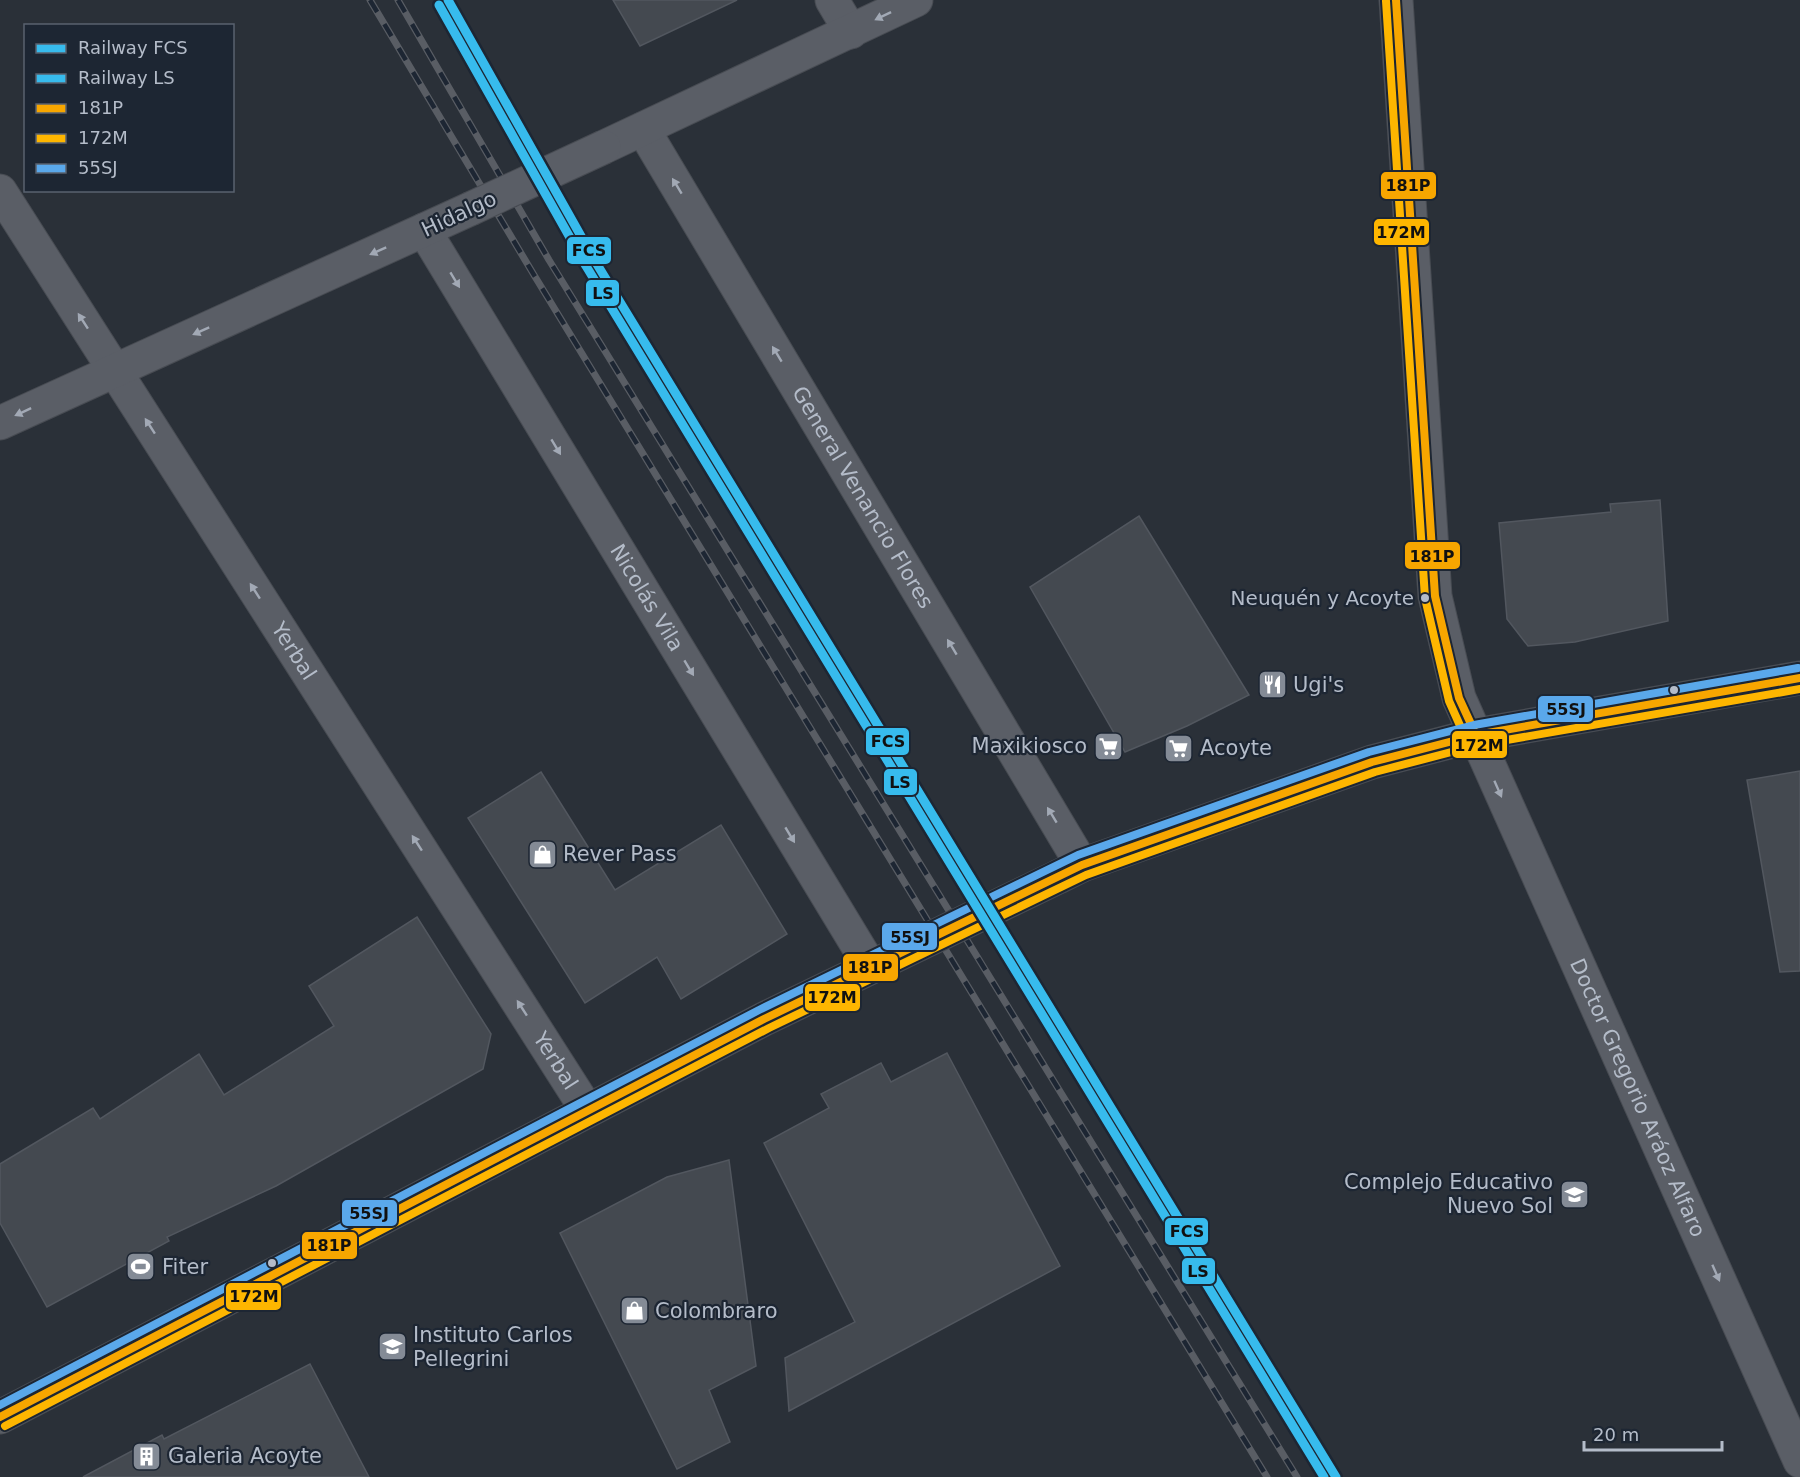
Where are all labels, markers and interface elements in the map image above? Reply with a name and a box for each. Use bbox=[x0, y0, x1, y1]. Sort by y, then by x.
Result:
one-way arrow bbox=[875, 11, 892, 21]
legend bbox=[24, 24, 234, 192]
text: Railway FCS bbox=[78, 37, 188, 58]
text: Railway LS bbox=[78, 67, 175, 88]
text: 181P bbox=[78, 97, 123, 118]
text: 172M bbox=[78, 127, 128, 148]
text: 55SJ bbox=[78, 157, 118, 178]
line badge: 181P bbox=[1380, 171, 1437, 200]
text: 181P bbox=[1385, 176, 1431, 195]
one-way arrow bbox=[672, 178, 683, 194]
street label: Hidalgo bbox=[418, 186, 500, 242]
line badge: 172M bbox=[1373, 218, 1430, 246]
text: 172M bbox=[1376, 223, 1426, 242]
line badge: FCS bbox=[566, 236, 612, 265]
text: FCS bbox=[572, 241, 606, 260]
one-way arrow bbox=[369, 246, 387, 256]
one-way arrow bbox=[449, 272, 460, 288]
line badge: LS bbox=[585, 279, 620, 307]
text: LS bbox=[592, 284, 614, 303]
one-way arrow bbox=[78, 313, 89, 329]
one-way arrow bbox=[192, 327, 209, 336]
one-way arrow bbox=[772, 346, 783, 362]
street label: General Venancio Flores bbox=[787, 382, 938, 613]
one-way arrow bbox=[15, 408, 32, 417]
one-way arrow bbox=[145, 418, 156, 434]
one-way arrow bbox=[550, 439, 561, 455]
street label: Nicolás Vila bbox=[605, 540, 688, 656]
line badge: 181P bbox=[1404, 541, 1461, 570]
text: 181P bbox=[1409, 547, 1455, 566]
one-way arrow bbox=[250, 582, 261, 599]
place label: Neuquén y Acoyte bbox=[1231, 586, 1414, 610]
marker: Neuquén y Acoyte bbox=[1419, 592, 1431, 604]
street label: Yerbal bbox=[266, 617, 321, 684]
one-way arrow bbox=[948, 639, 958, 656]
one-way arrow bbox=[684, 660, 695, 676]
restaurant icon: Ugi's bbox=[1256, 669, 1288, 701]
place label: Ugi's bbox=[1293, 673, 1344, 697]
unlabelled marker bbox=[1668, 684, 1680, 696]
line badge: 55SJ bbox=[1537, 695, 1594, 723]
text: 55SJ bbox=[1546, 700, 1586, 719]
line badge: FCS bbox=[865, 727, 910, 756]
supermarket icon: Maxikiosco bbox=[1092, 730, 1124, 762]
line badge: 172M bbox=[1451, 730, 1508, 759]
text: FCS bbox=[871, 732, 905, 751]
supermarket icon: Acoyte bbox=[1163, 732, 1195, 764]
place label: Maxikiosco bbox=[972, 734, 1087, 758]
place label: Acoyte bbox=[1200, 736, 1272, 760]
text: 172M bbox=[1454, 736, 1504, 755]
line badge: LS bbox=[883, 768, 918, 796]
text: LS bbox=[889, 773, 911, 792]
one-way arrow bbox=[1494, 780, 1503, 797]
one-way arrow bbox=[1047, 807, 1058, 823]
one-way arrow bbox=[785, 827, 796, 843]
one-way arrow bbox=[411, 836, 423, 852]
shop icon: Rever Pass bbox=[526, 838, 558, 870]
place label: Rever Pass bbox=[563, 842, 677, 866]
line badge: 55SJ bbox=[881, 922, 938, 951]
text: 55SJ bbox=[890, 928, 930, 947]
line badge: 181P bbox=[842, 953, 899, 982]
street label: Doctor Gregorio Aráoz Alfaro bbox=[1565, 955, 1710, 1241]
text: 181P bbox=[847, 958, 893, 977]
line badge: 172M bbox=[804, 983, 861, 1012]
text: 172M bbox=[807, 988, 857, 1007]
one-way arrow bbox=[517, 1000, 528, 1016]
street label: Yerbal bbox=[528, 1027, 583, 1094]
place label: Complejo Educativo Nuevo Sol bbox=[1344, 1170, 1553, 1218]
school or university icon: Complejo Educativo Nuevo Sol bbox=[1558, 1178, 1590, 1210]
line badge: 55SJ bbox=[341, 1199, 398, 1227]
text: 55SJ bbox=[349, 1204, 389, 1223]
line badge: FCS bbox=[1164, 1217, 1209, 1246]
text: FCS bbox=[1170, 1222, 1204, 1241]
line badge: 181P bbox=[301, 1231, 358, 1260]
text: 181P bbox=[306, 1236, 352, 1255]
sports icon: Fiter bbox=[125, 1251, 157, 1283]
place label: Fiter bbox=[162, 1255, 209, 1279]
unlabelled marker bbox=[266, 1257, 278, 1269]
line badge: LS bbox=[1181, 1257, 1216, 1285]
text: LS bbox=[1187, 1262, 1209, 1281]
one-way arrow bbox=[1711, 1264, 1721, 1282]
line badge: 172M bbox=[225, 1282, 282, 1311]
text: 172M bbox=[229, 1287, 279, 1306]
shop icon: Colombraro bbox=[618, 1295, 650, 1327]
place label: Colombraro bbox=[655, 1299, 778, 1323]
place label: Instituto Carlos Pellegrini bbox=[413, 1323, 573, 1371]
school or university icon: Instituto Carlos Pellegrini bbox=[376, 1331, 408, 1363]
scale bar bbox=[1584, 1414, 1722, 1452]
text: 20 m bbox=[1593, 1424, 1639, 1445]
building icon: Galeria Acoyte bbox=[131, 1440, 163, 1472]
place label: Galeria Acoyte bbox=[168, 1444, 322, 1468]

